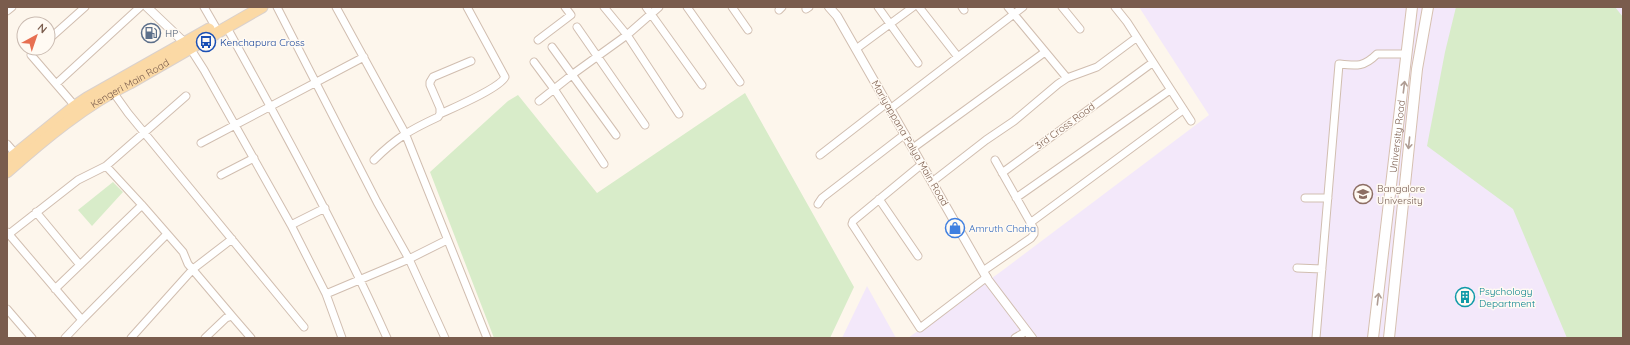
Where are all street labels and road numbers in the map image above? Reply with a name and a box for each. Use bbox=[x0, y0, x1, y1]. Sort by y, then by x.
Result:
street label: Kengeri Main Road bbox=[88, 55, 171, 110]
street label: Mariyappana Palya Main Road bbox=[869, 78, 951, 208]
street label: University Road bbox=[1386, 99, 1407, 174]
street label: 3rd Cross Road bbox=[1033, 100, 1097, 152]

